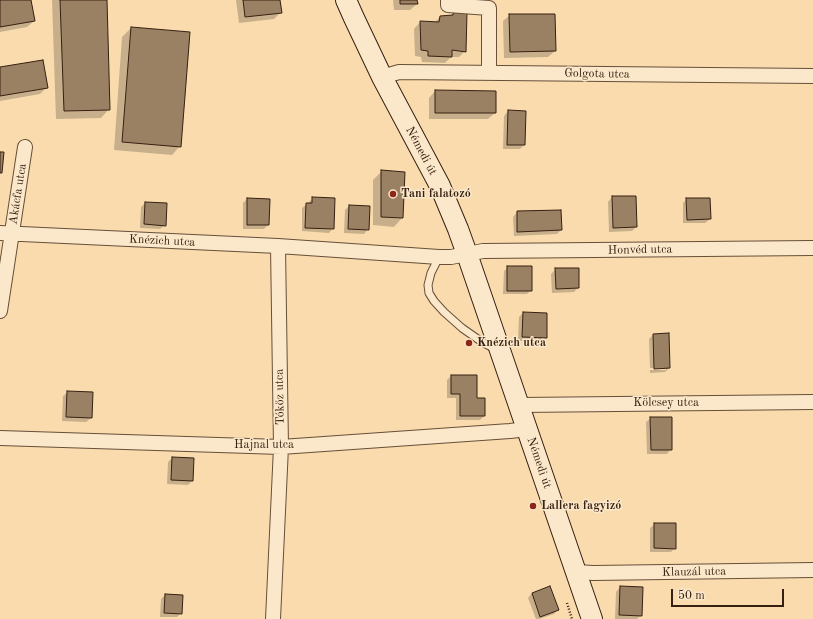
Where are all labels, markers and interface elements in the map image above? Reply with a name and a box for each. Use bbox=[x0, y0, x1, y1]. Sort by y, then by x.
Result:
street label: Golgota utca bbox=[564, 66, 630, 82]
street label: Némedi út bbox=[402, 124, 440, 178]
street label: Akácfa utca bbox=[6, 162, 30, 226]
place label: Tani falatozó bbox=[401, 187, 471, 201]
marker: Tani falatozó bbox=[388, 189, 398, 199]
street label: Knézich utca bbox=[128, 232, 196, 250]
street label: Honvéd utca bbox=[608, 242, 672, 258]
place label: Knézich utca bbox=[477, 336, 546, 350]
marker: Knézich utca bbox=[464, 338, 474, 348]
street label: Tóköz utca bbox=[272, 369, 288, 425]
street label: Kölcsey utca bbox=[633, 396, 699, 410]
street label: Némedi út bbox=[524, 435, 554, 491]
street label: Hajnal utca bbox=[234, 438, 294, 452]
place label: Lallera fagyizó bbox=[541, 499, 621, 513]
marker: Lallera fagyizó bbox=[528, 501, 538, 511]
street label: Klauzál utca bbox=[662, 564, 726, 580]
scale bar bbox=[673, 581, 786, 607]
text: 50 m bbox=[678, 590, 705, 602]

